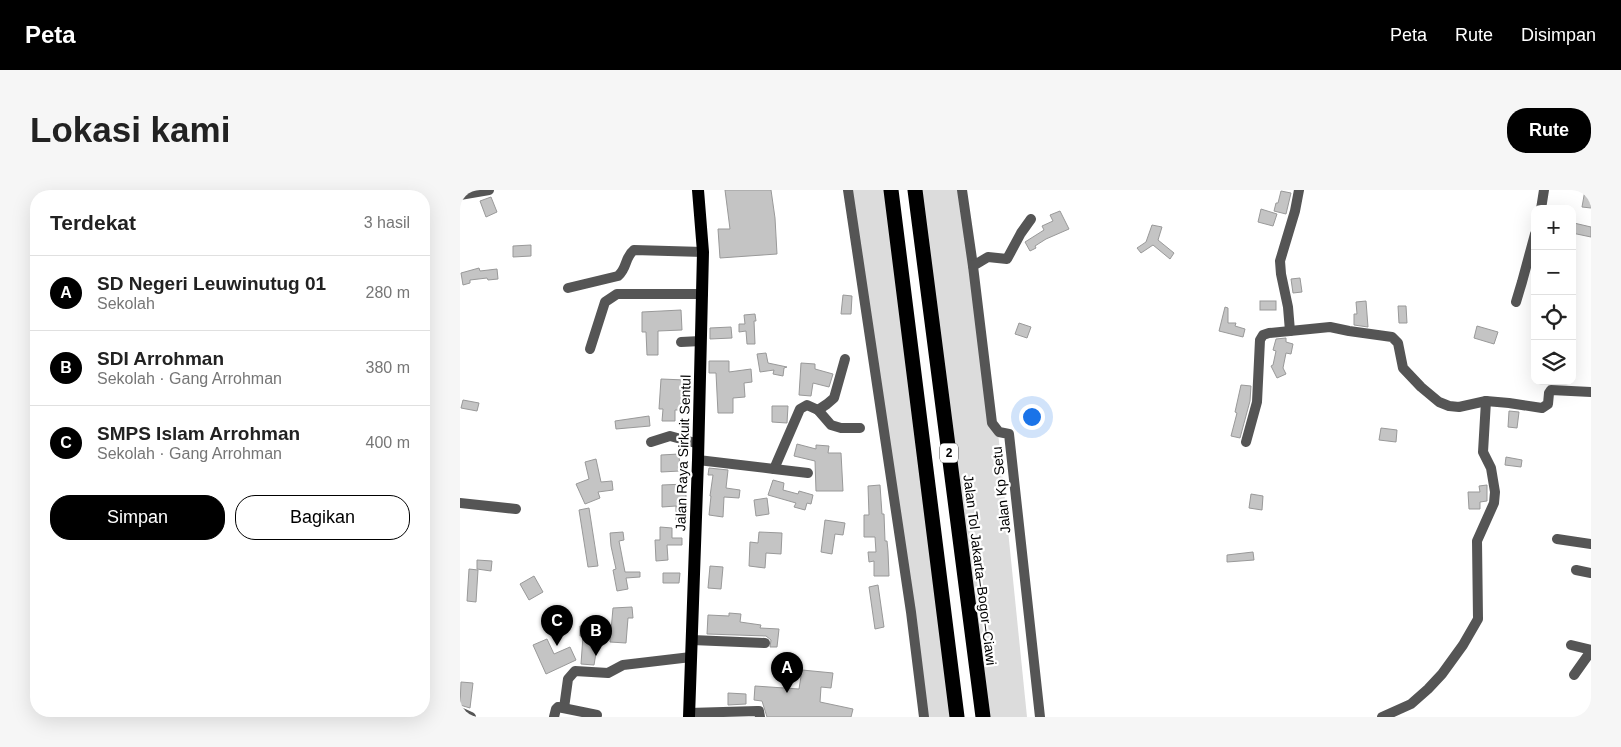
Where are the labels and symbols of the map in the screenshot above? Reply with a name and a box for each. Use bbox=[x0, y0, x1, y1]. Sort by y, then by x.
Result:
street label: Jalan Raya Sirkuit Sentul bbox=[672, 375, 694, 531]
your location bbox=[1019, 404, 1045, 430]
road number: 2 bbox=[940, 444, 958, 462]
street label: Jalan Kp Setu bbox=[988, 446, 1014, 534]
street label: Jalan Tol Jakarta–Bogor–Ciawi bbox=[960, 474, 1000, 666]
pin: C bbox=[541, 605, 573, 646]
pin: B bbox=[580, 615, 612, 656]
pin: A bbox=[771, 652, 803, 693]

